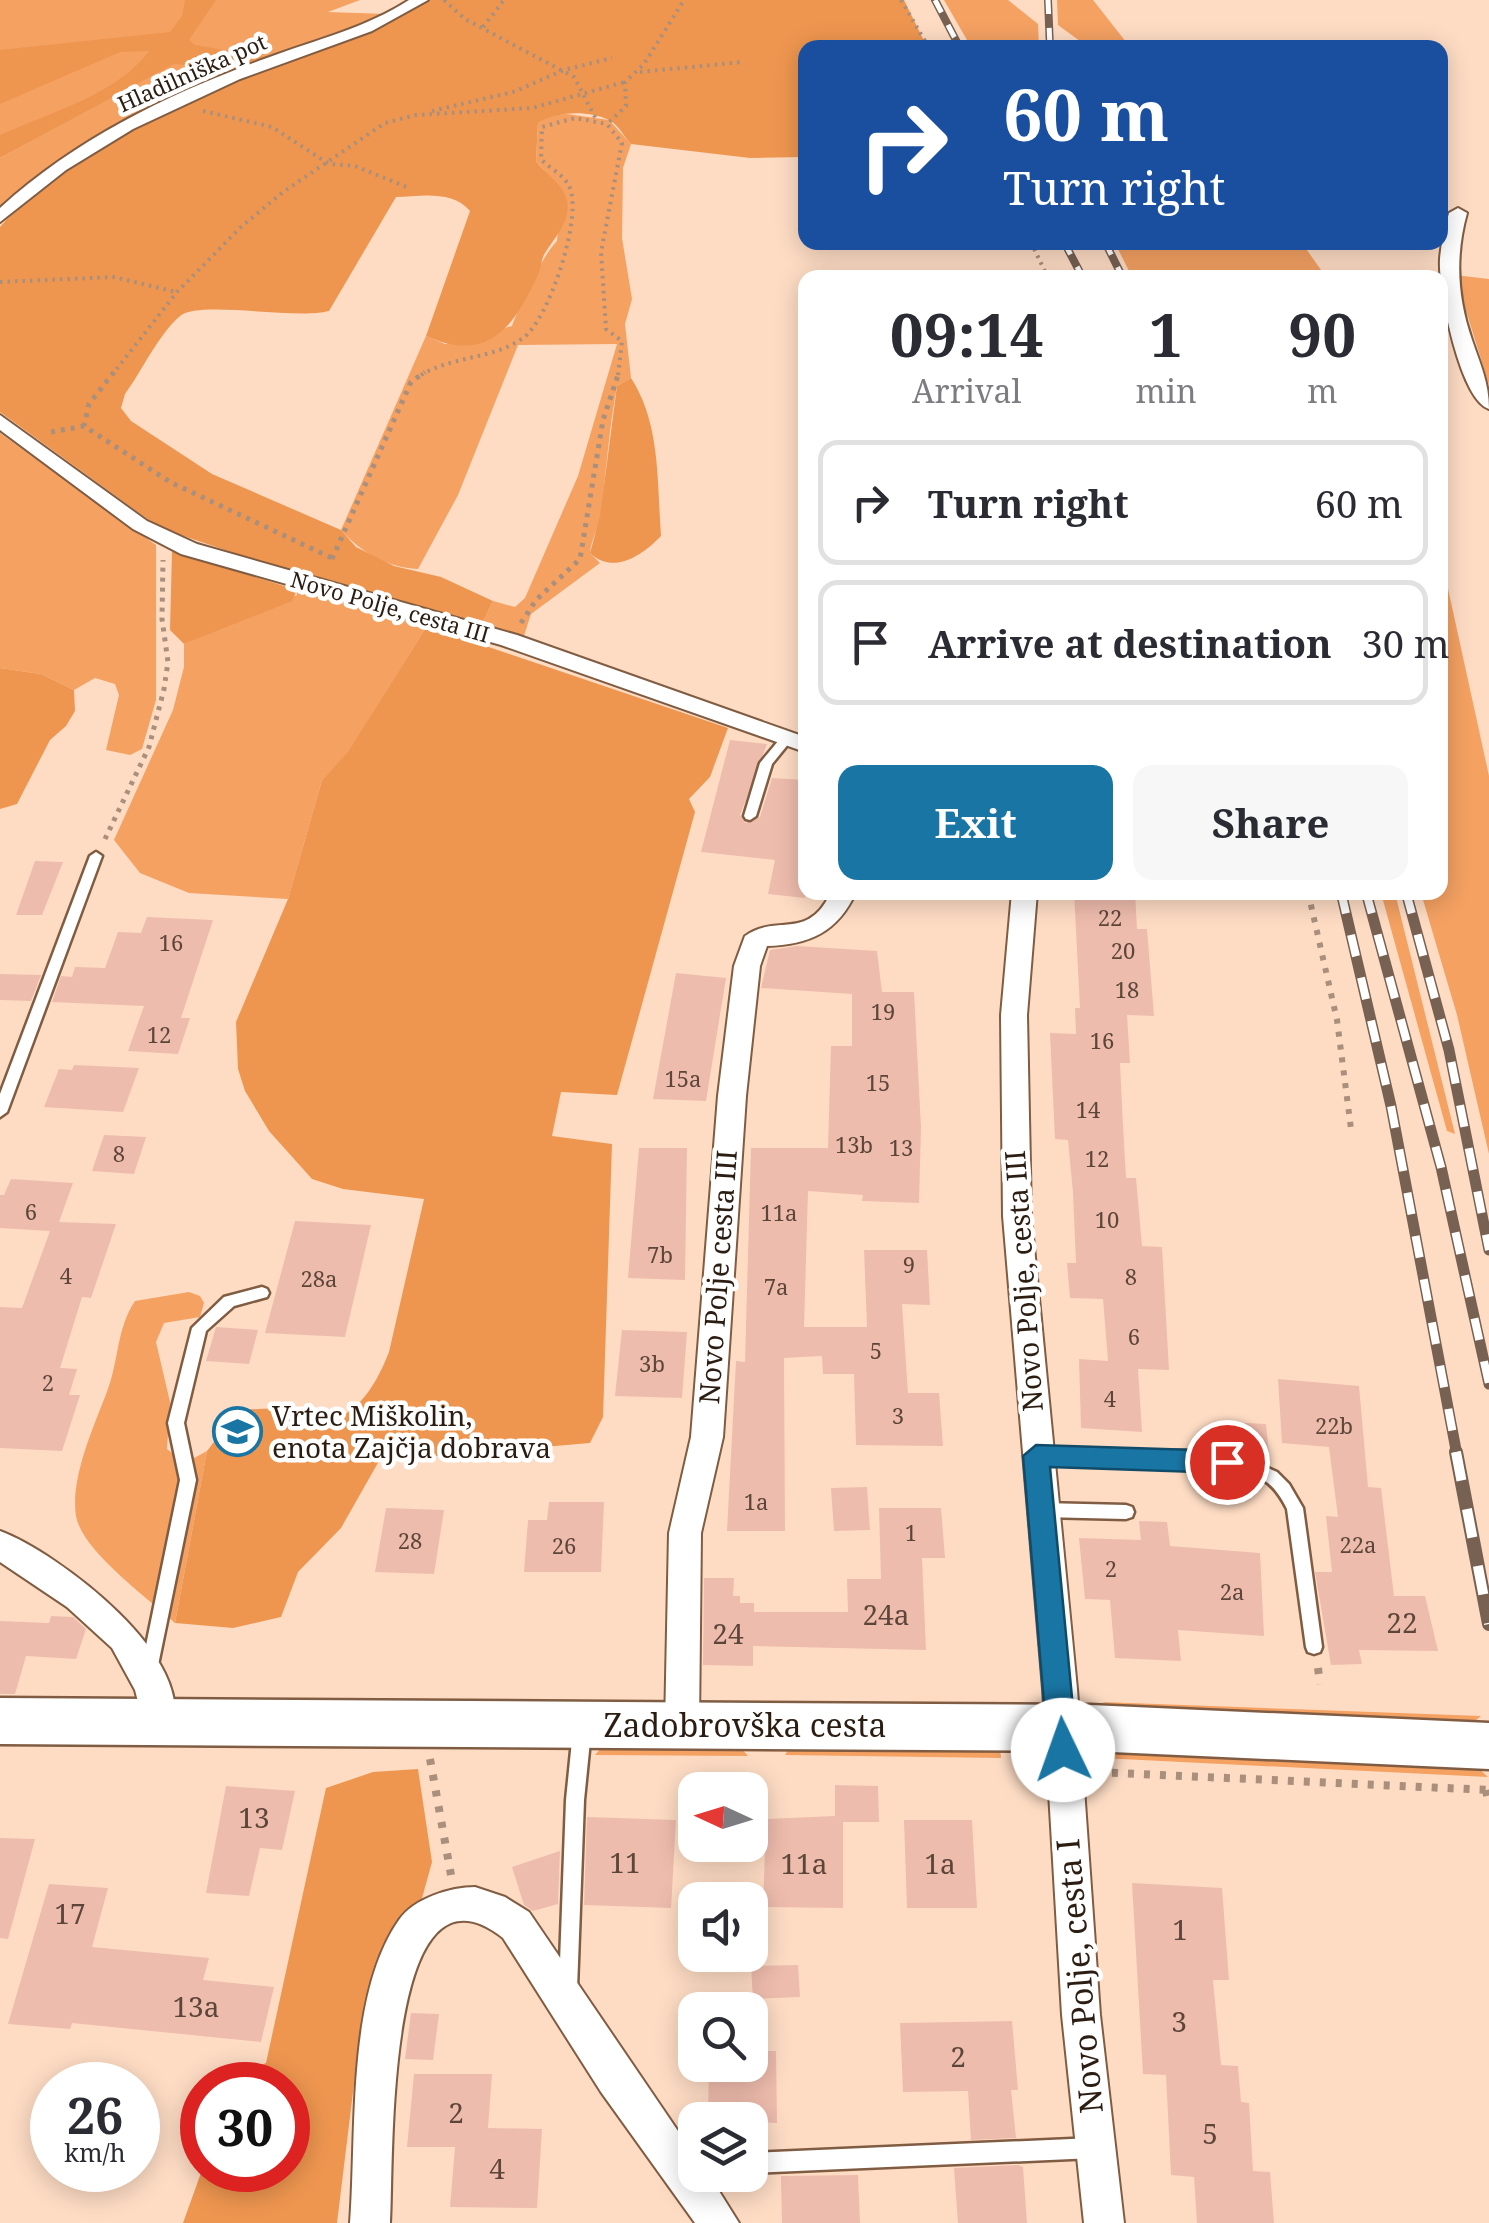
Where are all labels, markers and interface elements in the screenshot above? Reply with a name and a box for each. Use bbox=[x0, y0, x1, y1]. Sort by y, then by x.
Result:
street label: Hladilniška pot bbox=[112, 26, 271, 118]
text: 60 m bbox=[1003, 66, 1169, 162]
icon: right bbox=[838, 80, 968, 210]
text: Turn right bbox=[1003, 157, 1225, 218]
text: 09:14 bbox=[890, 293, 1044, 375]
text: 1 bbox=[1149, 293, 1183, 375]
text: 90 bbox=[1288, 293, 1356, 375]
text: Arrival bbox=[912, 369, 1021, 412]
text: min bbox=[1135, 369, 1197, 412]
text: m bbox=[1307, 369, 1337, 412]
icon: right bbox=[843, 475, 898, 530]
text: Turn right bbox=[928, 477, 1129, 529]
text: 60 m bbox=[1315, 477, 1403, 529]
street label: Novo Polje, cesta III bbox=[287, 563, 493, 649]
icon: arrive bbox=[843, 615, 898, 670]
text: Arrive at destination bbox=[928, 617, 1332, 669]
text: 30 m bbox=[1362, 617, 1450, 669]
button: Exit bbox=[838, 765, 1113, 880]
button: Share bbox=[1133, 765, 1408, 880]
house number: 22 bbox=[1098, 902, 1122, 932]
house number: 16 bbox=[159, 927, 183, 957]
house number: 20 bbox=[1111, 935, 1135, 965]
house number: 18 bbox=[1115, 974, 1139, 1004]
house number: 19 bbox=[871, 996, 895, 1026]
house number: 12 bbox=[147, 1019, 171, 1049]
house number: 16 bbox=[1090, 1025, 1114, 1055]
house number: 15a bbox=[665, 1063, 701, 1093]
house number: 15 bbox=[866, 1067, 890, 1097]
house number: 14 bbox=[1076, 1094, 1100, 1124]
house number: 13b bbox=[835, 1129, 873, 1159]
house number: 13 bbox=[889, 1132, 913, 1162]
house number: 8 bbox=[113, 1138, 125, 1168]
house number: 12 bbox=[1085, 1143, 1109, 1173]
street label: Novo Polje cesta III bbox=[689, 1149, 745, 1405]
street label: Novo Polje, cesta III bbox=[995, 1149, 1051, 1413]
house number: 6 bbox=[25, 1196, 37, 1226]
house number: 11a bbox=[761, 1197, 797, 1227]
house number: 10 bbox=[1095, 1204, 1119, 1234]
house number: 7b bbox=[647, 1239, 673, 1269]
house number: 9 bbox=[903, 1249, 915, 1279]
house number: 4 bbox=[60, 1260, 72, 1290]
house number: 8 bbox=[1125, 1261, 1137, 1291]
house number: 28a bbox=[301, 1263, 337, 1293]
house number: 7a bbox=[764, 1271, 788, 1301]
house number: 6 bbox=[1128, 1321, 1140, 1351]
house number: 5 bbox=[870, 1335, 882, 1365]
house number: 3b bbox=[639, 1348, 665, 1378]
house number: 2 bbox=[42, 1367, 54, 1397]
house number: 4 bbox=[1104, 1383, 1116, 1413]
place label: Vrtec Miškolin, enota Zajčja dobrava bbox=[272, 1396, 551, 1466]
house number: 3 bbox=[892, 1400, 904, 1430]
school or university icon: Vrtec Miškolin, enota Zajčja dobrava bbox=[211, 1406, 263, 1458]
house number: 22b bbox=[1315, 1410, 1353, 1440]
pin bbox=[1185, 1420, 1270, 1505]
icon: arrive bbox=[1200, 1435, 1255, 1490]
house number: 1a bbox=[744, 1486, 768, 1516]
house number: 1 bbox=[905, 1517, 917, 1547]
house number: 28 bbox=[398, 1525, 422, 1555]
house number: 22a bbox=[1340, 1529, 1376, 1559]
house number: 26 bbox=[552, 1530, 576, 1560]
house number: 2 bbox=[1105, 1553, 1117, 1583]
house number: 2a bbox=[1220, 1576, 1244, 1606]
house number: 24a bbox=[862, 1595, 910, 1633]
house number: 22 bbox=[1386, 1603, 1418, 1641]
house number: 24 bbox=[712, 1614, 744, 1652]
position arrow bbox=[1011, 1698, 1115, 1802]
street label: Zadobrovška cesta bbox=[604, 1703, 886, 1746]
north arrow bbox=[678, 1772, 768, 1862]
map controls bbox=[678, 1772, 768, 2192]
house number: 13 bbox=[238, 1798, 270, 1836]
street label: Novo Polje, cesta I bbox=[1045, 1837, 1112, 2115]
house number: 11 bbox=[609, 1843, 641, 1881]
house number: 11a bbox=[780, 1844, 828, 1882]
house number: 1a bbox=[924, 1844, 956, 1882]
button: sound bbox=[678, 1882, 768, 1972]
house number: 17 bbox=[54, 1894, 86, 1932]
house number: 1 bbox=[1172, 1910, 1188, 1948]
house number: 13a bbox=[172, 1987, 220, 2025]
button: search bbox=[678, 1992, 768, 2082]
house number: 3 bbox=[1171, 2002, 1187, 2040]
house number: 2 bbox=[950, 2037, 966, 2075]
speed limit sign: 30 bbox=[180, 2062, 310, 2192]
text: 26 bbox=[67, 2081, 123, 2149]
house number: 2 bbox=[448, 2093, 464, 2131]
button: layers bbox=[678, 2102, 768, 2192]
house number: 5 bbox=[1202, 2114, 1218, 2152]
text: km/h bbox=[64, 2135, 126, 2169]
house number: 4 bbox=[489, 2149, 505, 2187]

